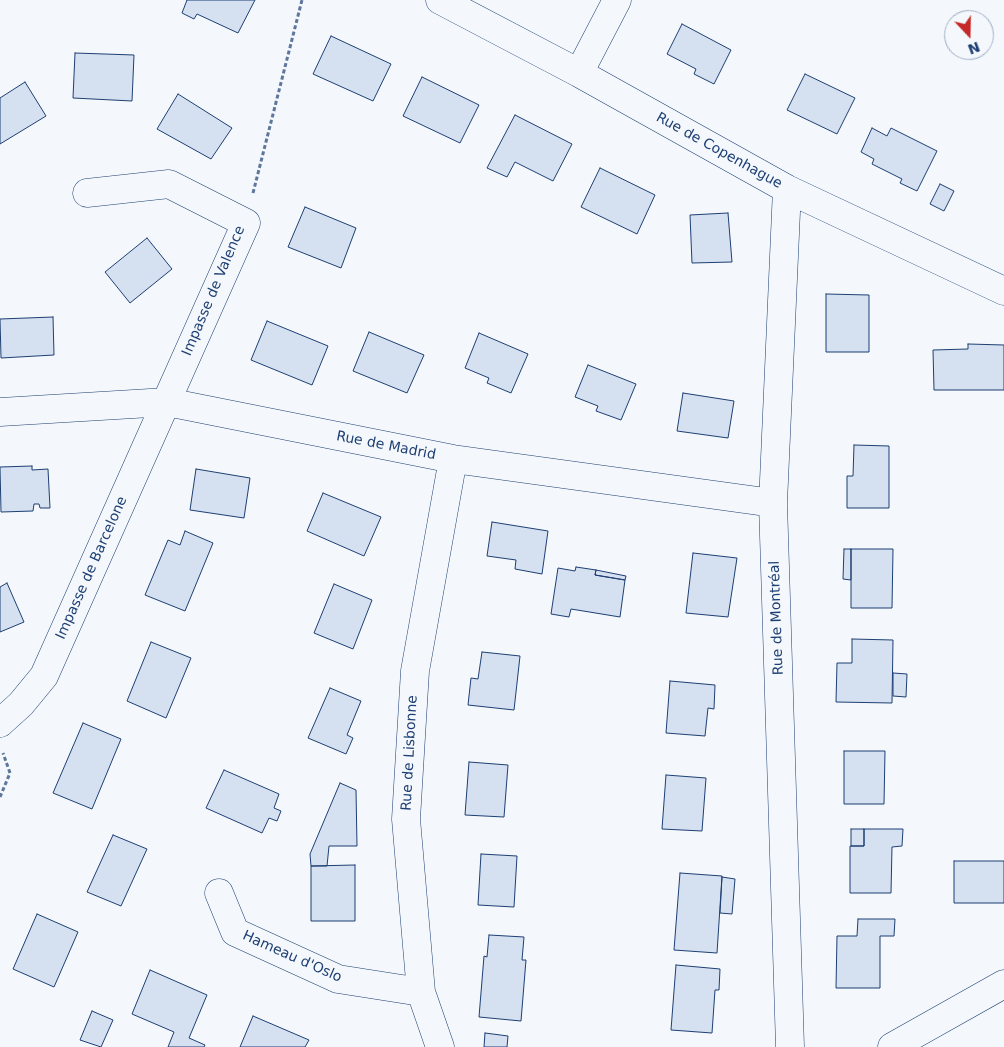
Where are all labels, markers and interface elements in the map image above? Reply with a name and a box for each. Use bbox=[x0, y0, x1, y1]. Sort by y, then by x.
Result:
north arrow bbox=[944, 10, 994, 60]
text: N bbox=[966, 39, 982, 58]
street label: Rue de Copenhague bbox=[653, 109, 785, 193]
street label: Impasse de Valence bbox=[179, 223, 249, 359]
street label: Rue de Madrid bbox=[335, 428, 437, 464]
street label: Impasse de Barcelone bbox=[53, 494, 131, 642]
street label: Rue de Montréal bbox=[767, 560, 787, 676]
street label: Rue de Lisbonne bbox=[399, 695, 421, 811]
street label: Hameau d'Oslo bbox=[240, 928, 344, 986]

